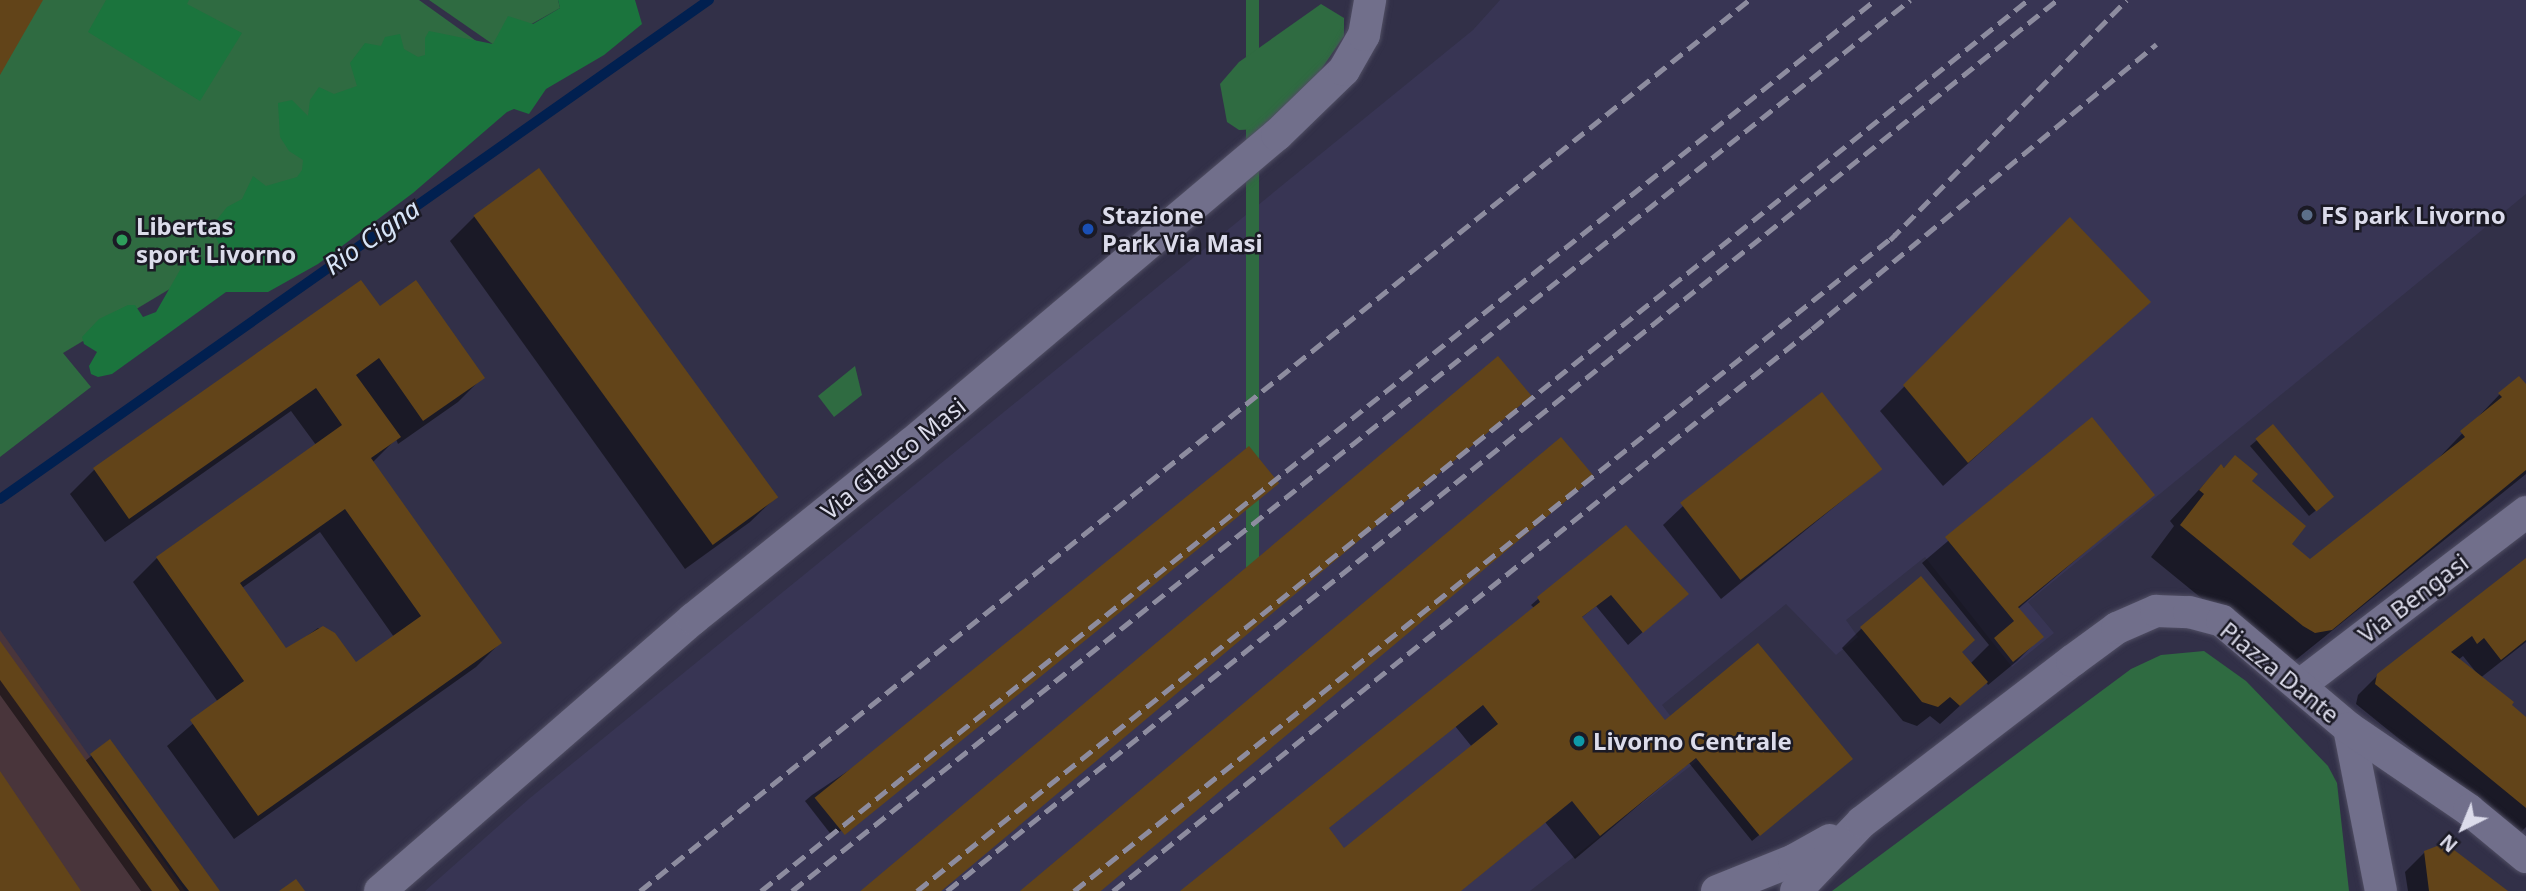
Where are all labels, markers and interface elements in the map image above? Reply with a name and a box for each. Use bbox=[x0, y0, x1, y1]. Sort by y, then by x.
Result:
water label: Rio Cigna bbox=[318, 193, 426, 281]
place label: Stazione Park Via Masi bbox=[1102, 201, 1263, 257]
place label: FS park Livorno bbox=[2321, 201, 2506, 229]
marker: FS park Livorno bbox=[2299, 207, 2315, 223]
place label: Libertas sport Livorno bbox=[136, 212, 296, 268]
marker: Stazione Park Via Masi bbox=[1080, 221, 1096, 237]
marker: Libertas sport Livorno bbox=[114, 232, 130, 248]
street label: Via Glauco Masi bbox=[815, 391, 971, 525]
street label: Via Bengasi bbox=[2352, 547, 2474, 649]
street label: Piazza Dante bbox=[2215, 615, 2345, 729]
place label: Livorno Centrale bbox=[1593, 727, 1792, 755]
marker: Livorno Centrale bbox=[1571, 733, 1587, 749]
north arrow bbox=[2428, 793, 2498, 863]
text: N bbox=[2434, 829, 2463, 858]

